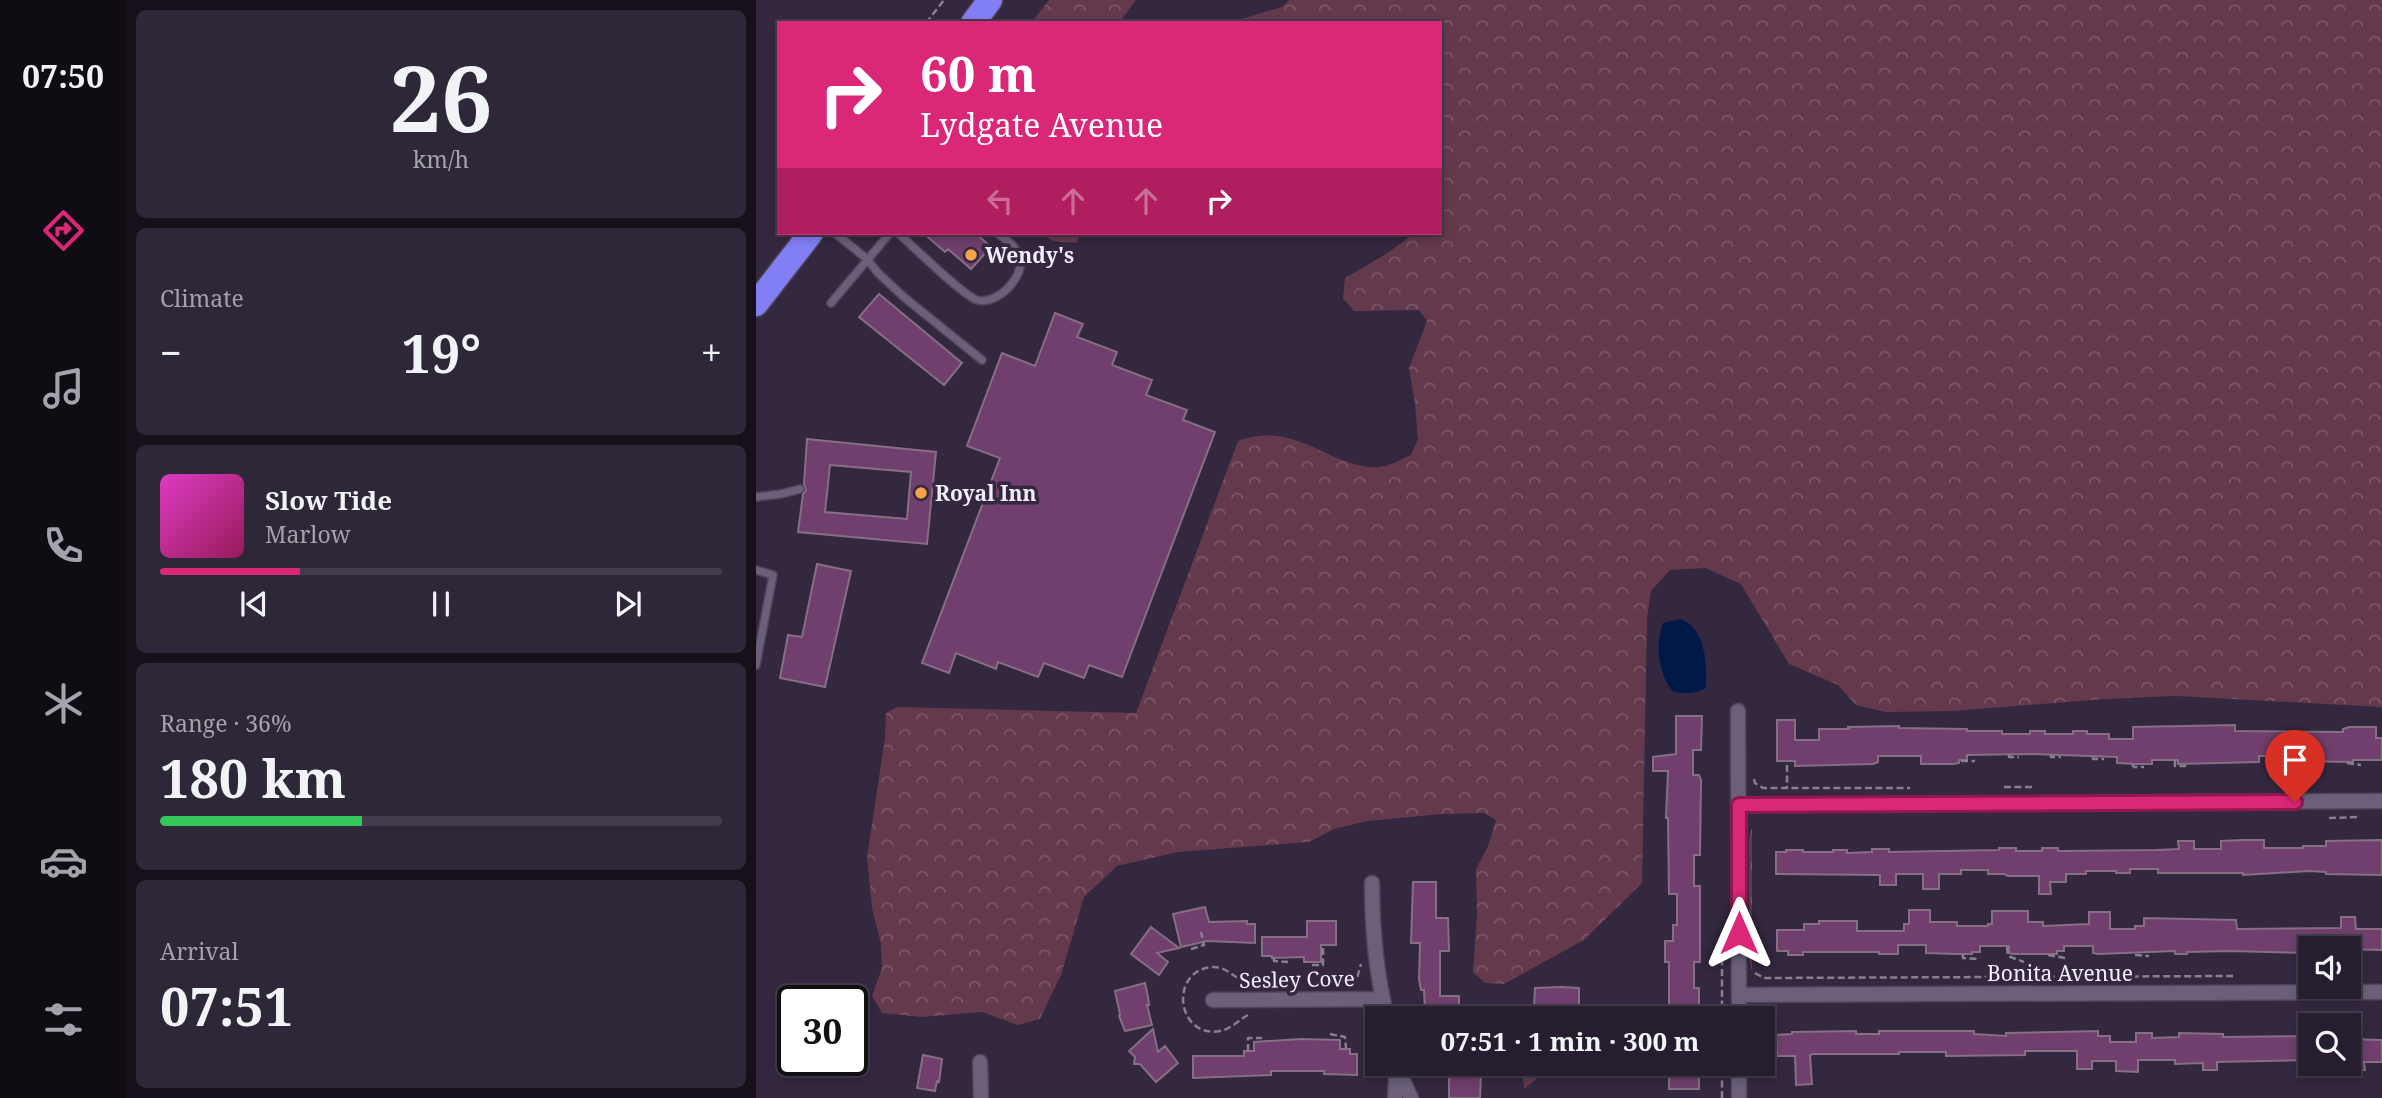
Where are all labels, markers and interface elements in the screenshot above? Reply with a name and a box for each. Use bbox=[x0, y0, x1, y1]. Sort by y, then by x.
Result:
text: 26 bbox=[390, 35, 492, 159]
text: 60 m bbox=[920, 40, 1036, 106]
icon: right bbox=[805, 49, 896, 140]
text: 07:50 bbox=[22, 54, 104, 97]
text: Lydgate Avenue bbox=[920, 103, 1163, 146]
text: km/h bbox=[413, 143, 469, 175]
icon: left bbox=[981, 182, 1019, 220]
icon: ahead bbox=[1054, 182, 1092, 220]
icon: ahead bbox=[1127, 182, 1165, 220]
icon: right bbox=[1200, 182, 1238, 220]
icon: directions bbox=[39, 206, 88, 255]
place label: Wendy's bbox=[985, 241, 1074, 269]
marker: Wendy's bbox=[963, 247, 979, 263]
text: Climate bbox=[160, 282, 244, 314]
text: 19° bbox=[402, 317, 481, 388]
text: − bbox=[160, 326, 182, 378]
text: + bbox=[701, 326, 722, 378]
icon: music bbox=[39, 364, 88, 413]
place label: Royal Inn bbox=[935, 479, 1036, 507]
text: Slow Tide bbox=[265, 482, 392, 518]
marker: Royal Inn bbox=[913, 485, 929, 501]
text: Marlow bbox=[265, 518, 351, 550]
icon: phone bbox=[39, 521, 88, 570]
icon: previous bbox=[235, 585, 273, 623]
icon: pause bbox=[422, 585, 460, 623]
icon: next bbox=[609, 585, 647, 623]
icon: climate bbox=[39, 679, 88, 728]
text: Range · 36% bbox=[160, 707, 292, 739]
pin bbox=[2265, 730, 2325, 802]
icon: arrive bbox=[2276, 741, 2314, 779]
text: 180 km bbox=[160, 742, 346, 813]
icon: car bbox=[39, 837, 88, 886]
position arrow bbox=[1702, 896, 1776, 970]
text: Arrival bbox=[160, 935, 239, 967]
map controls bbox=[2298, 936, 2361, 1076]
button: sound bbox=[2298, 936, 2361, 999]
street label: Bonita Avenue bbox=[1987, 959, 2133, 987]
street label: Sesley Cove bbox=[1239, 964, 1355, 994]
text: 07:51 bbox=[160, 970, 293, 1041]
speed limit sign: 30 bbox=[777, 985, 868, 1076]
icon: filters bbox=[39, 995, 88, 1044]
button: search bbox=[2298, 1013, 2361, 1076]
text: 07:51 · 1 min · 300 m bbox=[1440, 1023, 1700, 1059]

